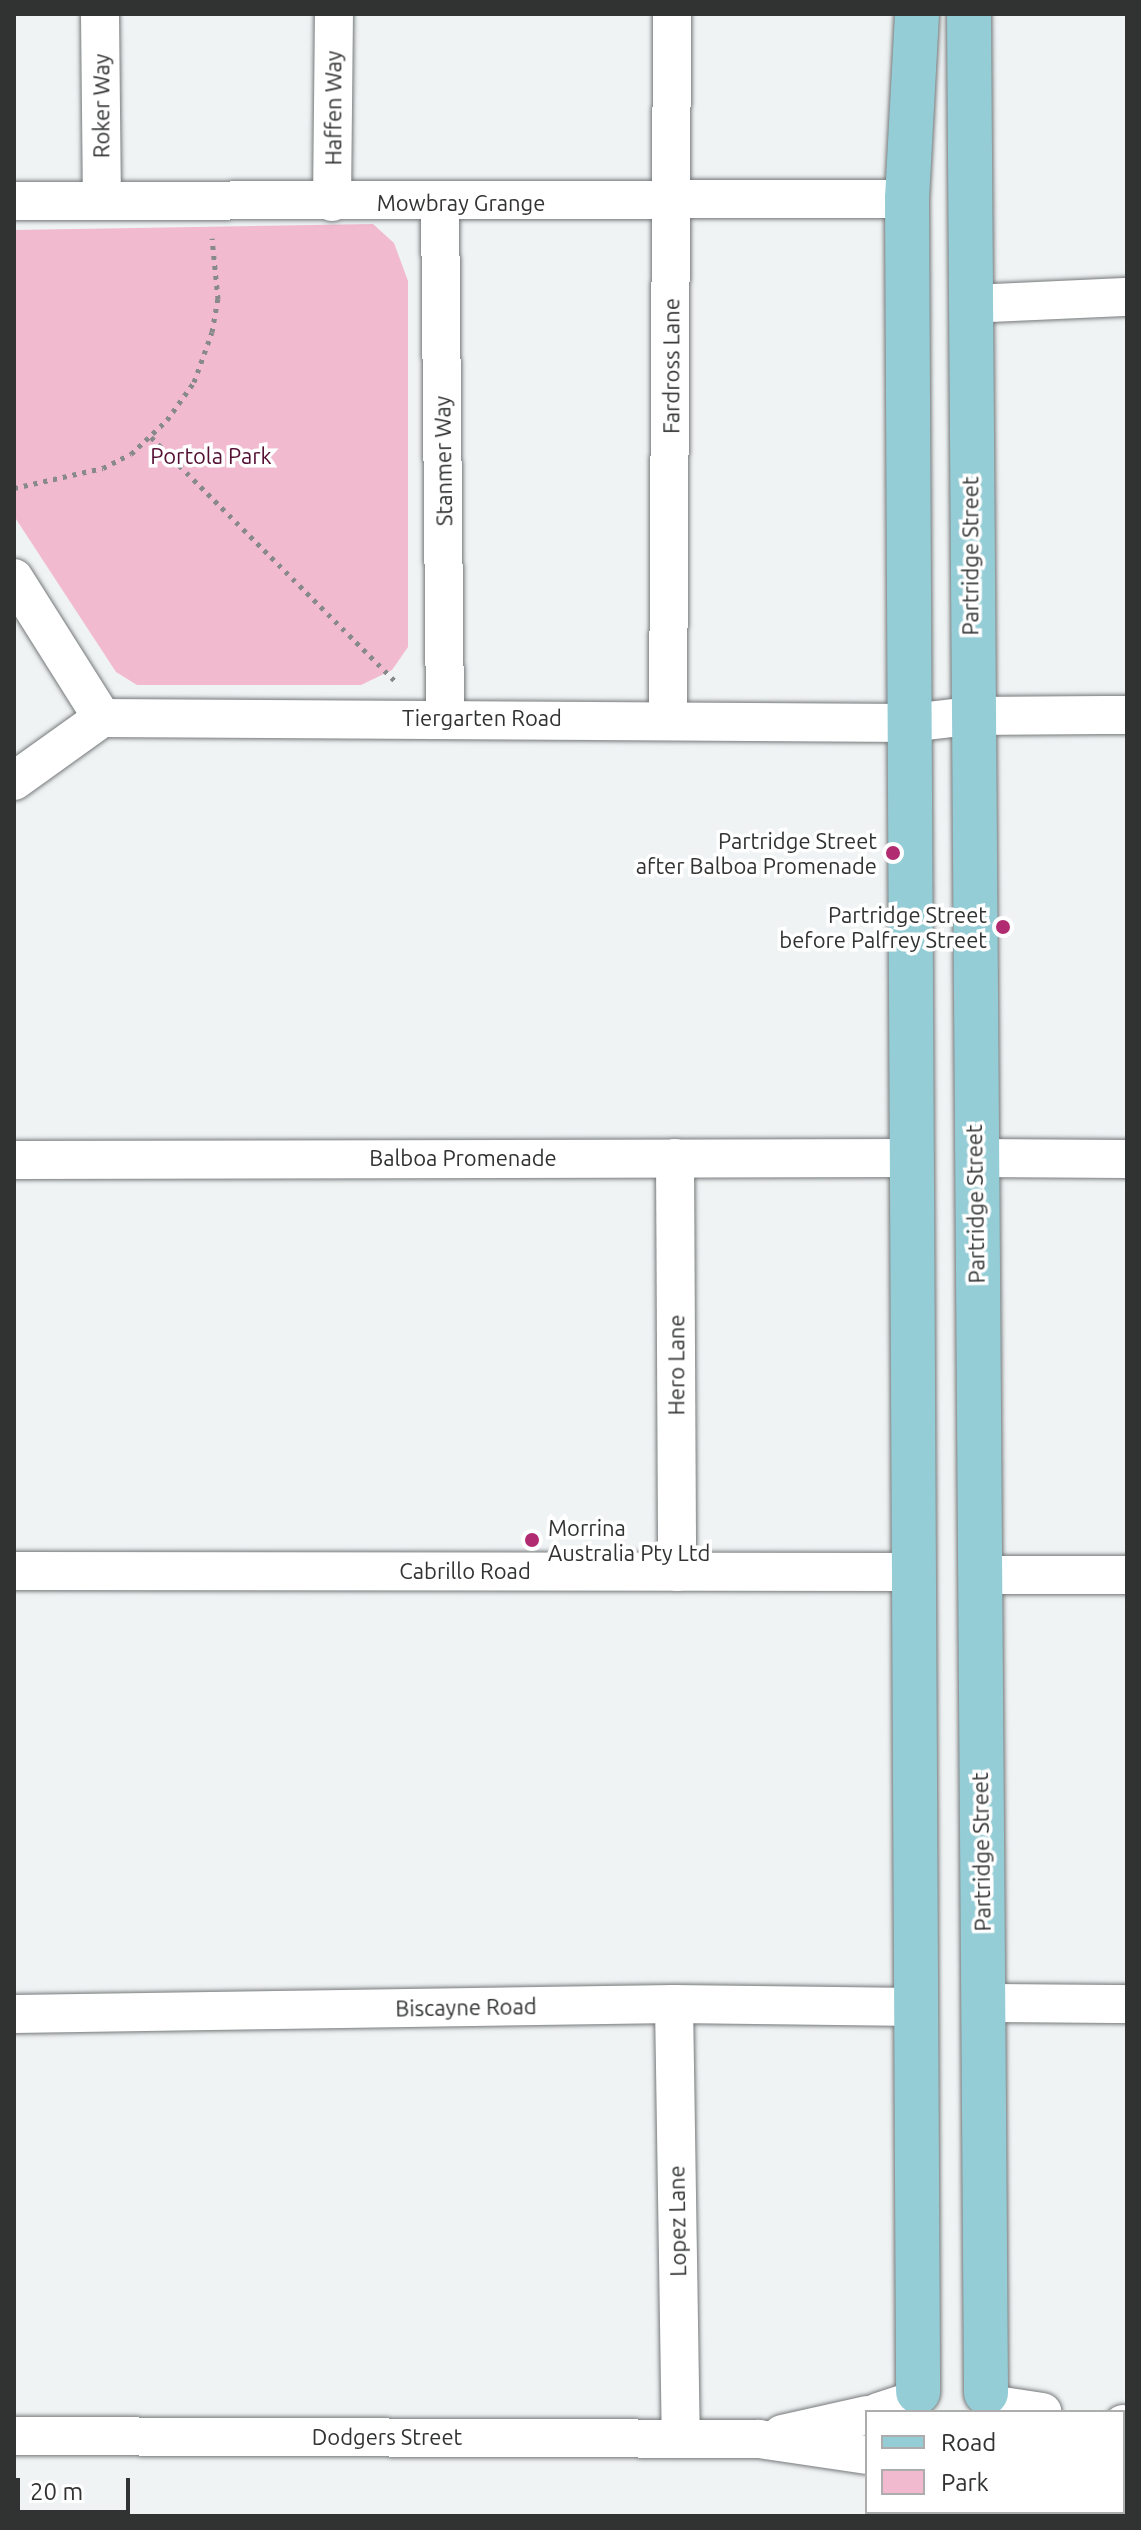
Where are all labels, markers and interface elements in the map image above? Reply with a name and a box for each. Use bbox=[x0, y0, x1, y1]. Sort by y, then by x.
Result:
street label: Haffen Way bbox=[320, 51, 346, 165]
street label: Roker Way bbox=[88, 54, 114, 158]
street label: Mowbray Grange bbox=[377, 190, 545, 216]
street label: Fardross Lane bbox=[658, 298, 684, 434]
street label: Stanmer Way bbox=[429, 396, 457, 526]
park label: Portola Park bbox=[150, 443, 272, 469]
street label: Partridge Street bbox=[957, 476, 983, 636]
street label: Tiergarten Road bbox=[402, 705, 562, 731]
place label: Partridge Street after Balboa Promenade bbox=[636, 827, 877, 878]
marker: Partridge Street after Balboa Promenade bbox=[884, 844, 902, 862]
place label: Partridge Street before Palfrey Street bbox=[779, 901, 987, 952]
marker: Partridge Street before Palfrey Street bbox=[994, 918, 1012, 936]
street label: Partridge Street bbox=[960, 1124, 990, 1284]
street label: Balboa Promenade bbox=[369, 1145, 557, 1171]
street label: Hero Lane bbox=[663, 1315, 689, 1415]
place label: Morrina Australia Pty Ltd bbox=[548, 1514, 710, 1566]
marker: Morrina Australia Pty Ltd bbox=[523, 1531, 541, 1549]
street label: Cabrillo Road bbox=[399, 1558, 531, 1584]
street label: Partridge Street bbox=[966, 1772, 996, 1932]
street label: Biscayne Road bbox=[395, 1993, 537, 2021]
street label: Lopez Lane bbox=[663, 2165, 691, 2277]
legend bbox=[865, 2410, 1125, 2514]
street label: Dodgers Street bbox=[312, 2424, 462, 2450]
text: Road bbox=[941, 2429, 996, 2456]
scale bar bbox=[20, 2462, 134, 2512]
text: Park bbox=[941, 2469, 989, 2496]
text: 20 m bbox=[30, 2478, 83, 2505]

